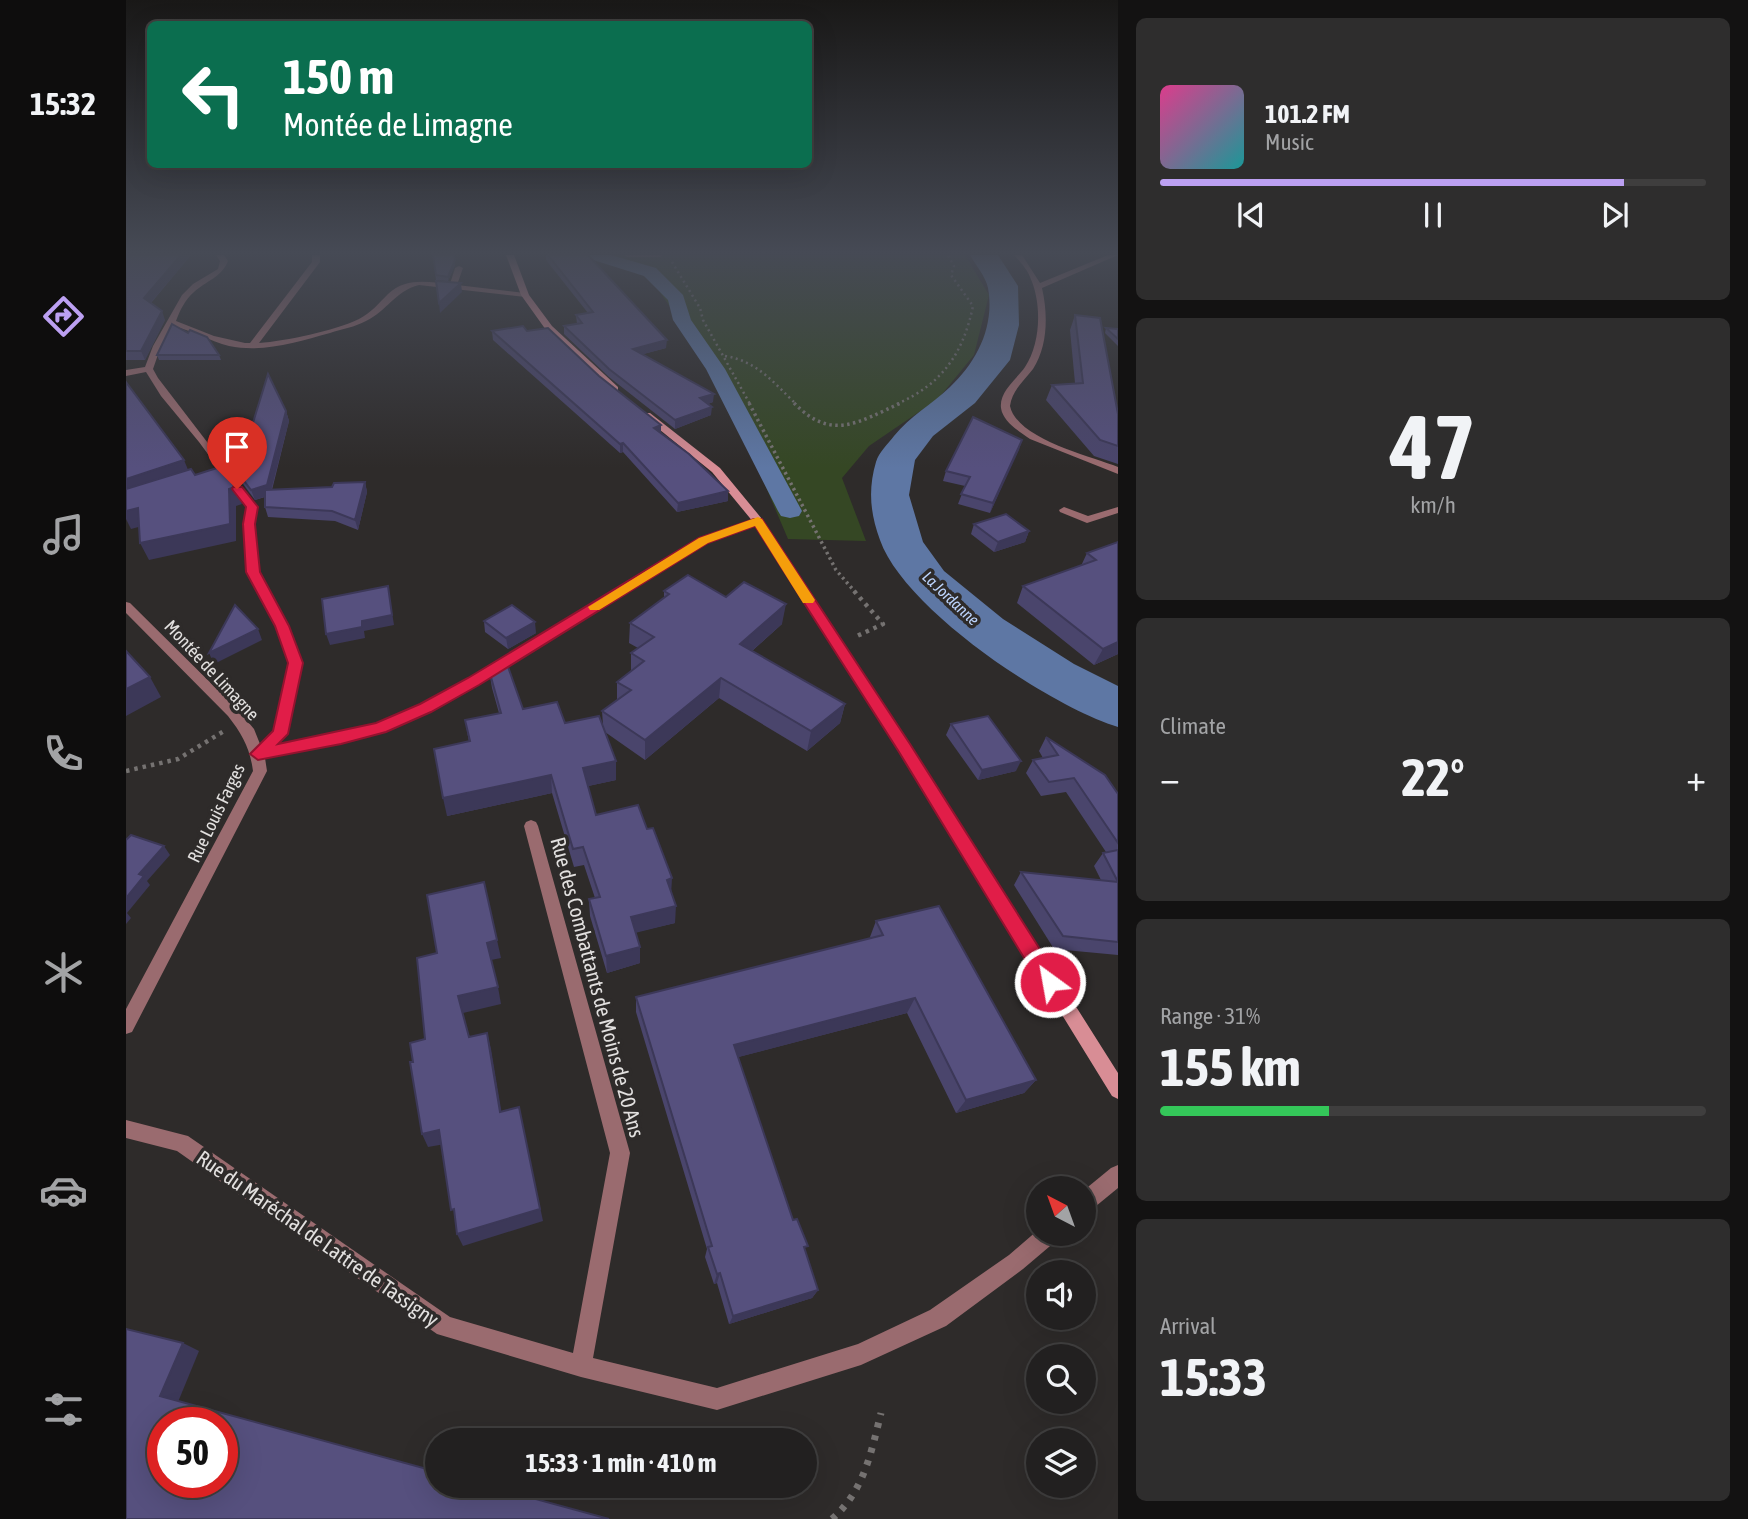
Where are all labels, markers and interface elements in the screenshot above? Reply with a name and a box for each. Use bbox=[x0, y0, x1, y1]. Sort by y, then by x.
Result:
text: 150 m bbox=[283, 48, 394, 104]
icon: left bbox=[168, 49, 259, 140]
text: 15:32 bbox=[30, 85, 96, 122]
text: 101.2 FM bbox=[1265, 99, 1350, 129]
text: Montée de Limagne bbox=[283, 106, 513, 143]
text: Music bbox=[1265, 129, 1313, 155]
icon: previous bbox=[1232, 196, 1270, 234]
icon: pause bbox=[1414, 196, 1452, 234]
icon: next bbox=[1596, 196, 1634, 234]
icon: directions bbox=[39, 292, 88, 341]
text: 47 bbox=[1390, 394, 1476, 498]
pin bbox=[207, 417, 267, 489]
icon: arrive bbox=[218, 428, 256, 466]
text: km/h bbox=[1410, 492, 1456, 518]
icon: music bbox=[39, 510, 88, 559]
water label: La Jordanne bbox=[919, 567, 983, 629]
street label: Montée de Limagne bbox=[160, 616, 264, 724]
text: Climate bbox=[1160, 713, 1226, 739]
icon: phone bbox=[39, 729, 88, 778]
text: 22° bbox=[1401, 747, 1465, 807]
text: − bbox=[1160, 756, 1180, 799]
text: + bbox=[1686, 756, 1706, 799]
street label: Rue Louis Farges bbox=[183, 760, 249, 866]
street label: Rue des Combattants de Moins de 20 Ans bbox=[546, 834, 650, 1140]
position arrow bbox=[1013, 945, 1087, 1019]
icon: climate bbox=[39, 948, 88, 997]
text: Range · 31% bbox=[1160, 1003, 1260, 1029]
text: 155 km bbox=[1160, 1037, 1301, 1097]
street label: Rue du Maréchal de Lattre de Tassigny bbox=[192, 1145, 444, 1331]
icon: car bbox=[39, 1166, 88, 1215]
north arrow bbox=[1026, 1176, 1096, 1246]
map controls bbox=[1026, 1176, 1096, 1498]
button: sound bbox=[1026, 1260, 1096, 1330]
text: Arrival bbox=[1160, 1313, 1216, 1339]
button: search bbox=[1026, 1344, 1096, 1414]
text: 15:33 bbox=[1160, 1347, 1267, 1407]
icon: filters bbox=[39, 1385, 88, 1434]
speed limit sign: 50 bbox=[147, 1407, 238, 1498]
button: layers bbox=[1026, 1428, 1096, 1498]
text: 15:33 · 1 min · 410 m bbox=[526, 1448, 716, 1478]

